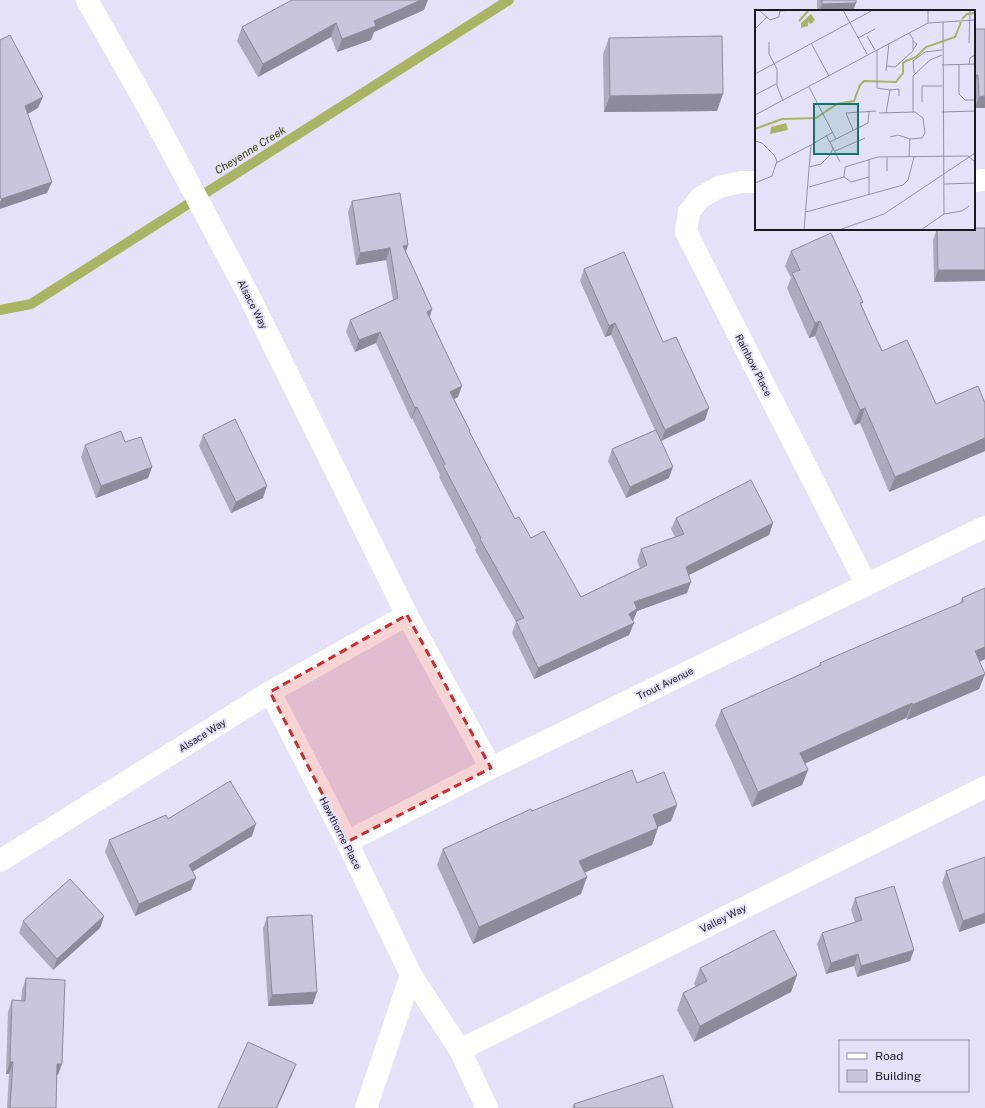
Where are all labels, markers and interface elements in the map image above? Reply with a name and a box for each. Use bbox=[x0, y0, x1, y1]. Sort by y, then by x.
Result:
inset map bbox=[755, 10, 975, 230]
water label: Cheyenne Creek bbox=[212, 123, 288, 177]
street label: Alsace Way bbox=[235, 277, 271, 331]
street label: Rainbow Place bbox=[733, 332, 775, 398]
street label: Trout Avenue bbox=[635, 664, 696, 702]
street label: Alsace Way bbox=[176, 715, 228, 754]
street label: Hawthorne Place bbox=[318, 795, 365, 872]
street label: Valley Way bbox=[698, 901, 749, 935]
legend bbox=[839, 1040, 969, 1092]
text: Road bbox=[875, 1049, 903, 1063]
text: Building bbox=[875, 1069, 921, 1083]

